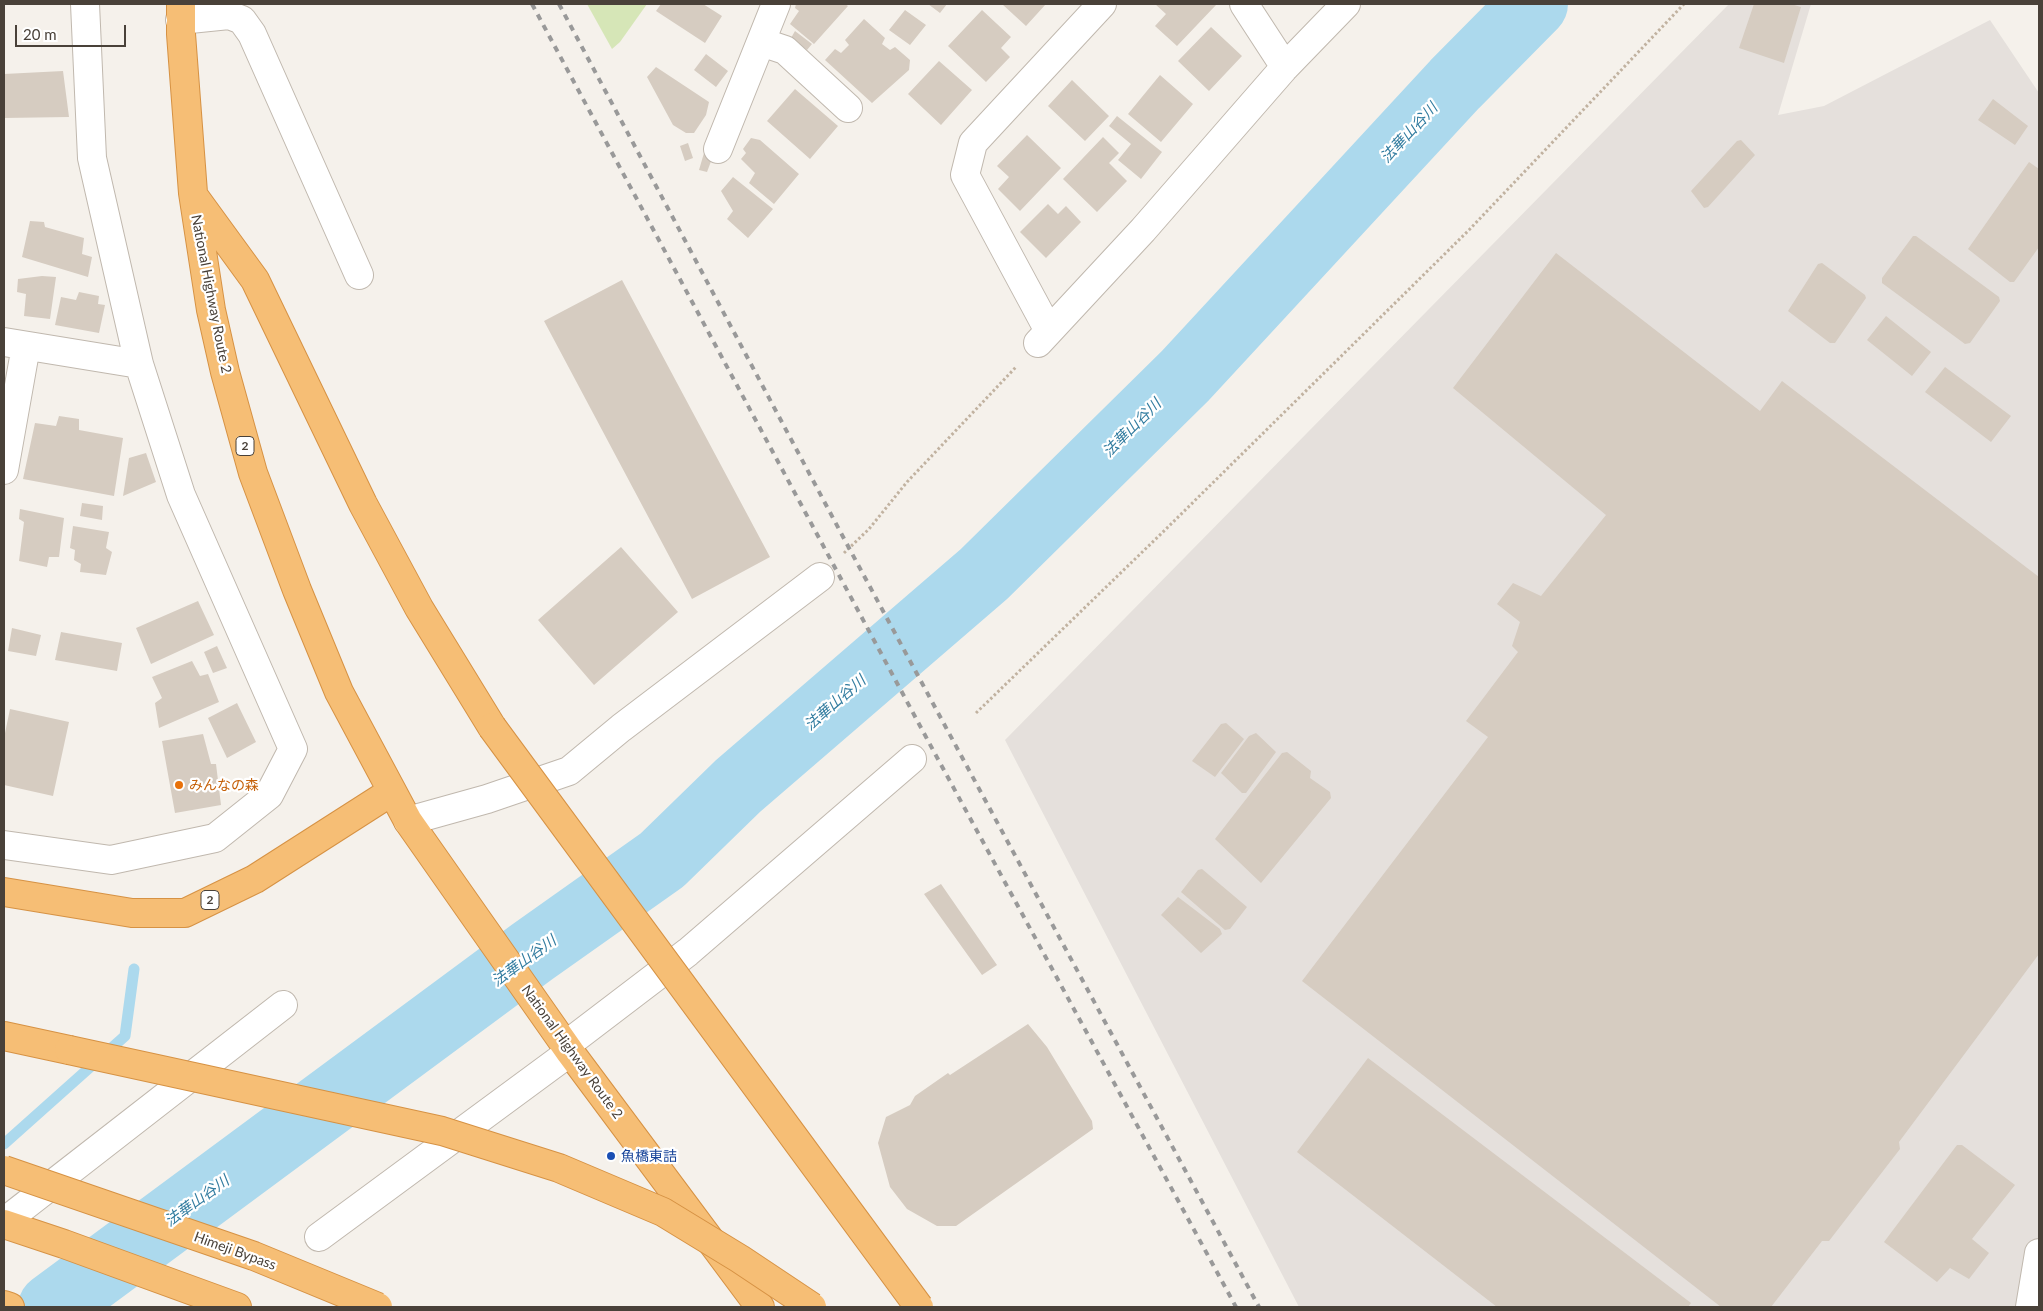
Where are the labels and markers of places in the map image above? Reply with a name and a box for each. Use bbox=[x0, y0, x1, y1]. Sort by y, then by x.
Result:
place label: みんなの森 bbox=[189, 777, 259, 793]
marker: みんなの森 bbox=[173, 779, 185, 791]
place label: 魚橋東詰 bbox=[621, 1148, 677, 1164]
marker: 魚橋東詰 bbox=[605, 1150, 617, 1162]

